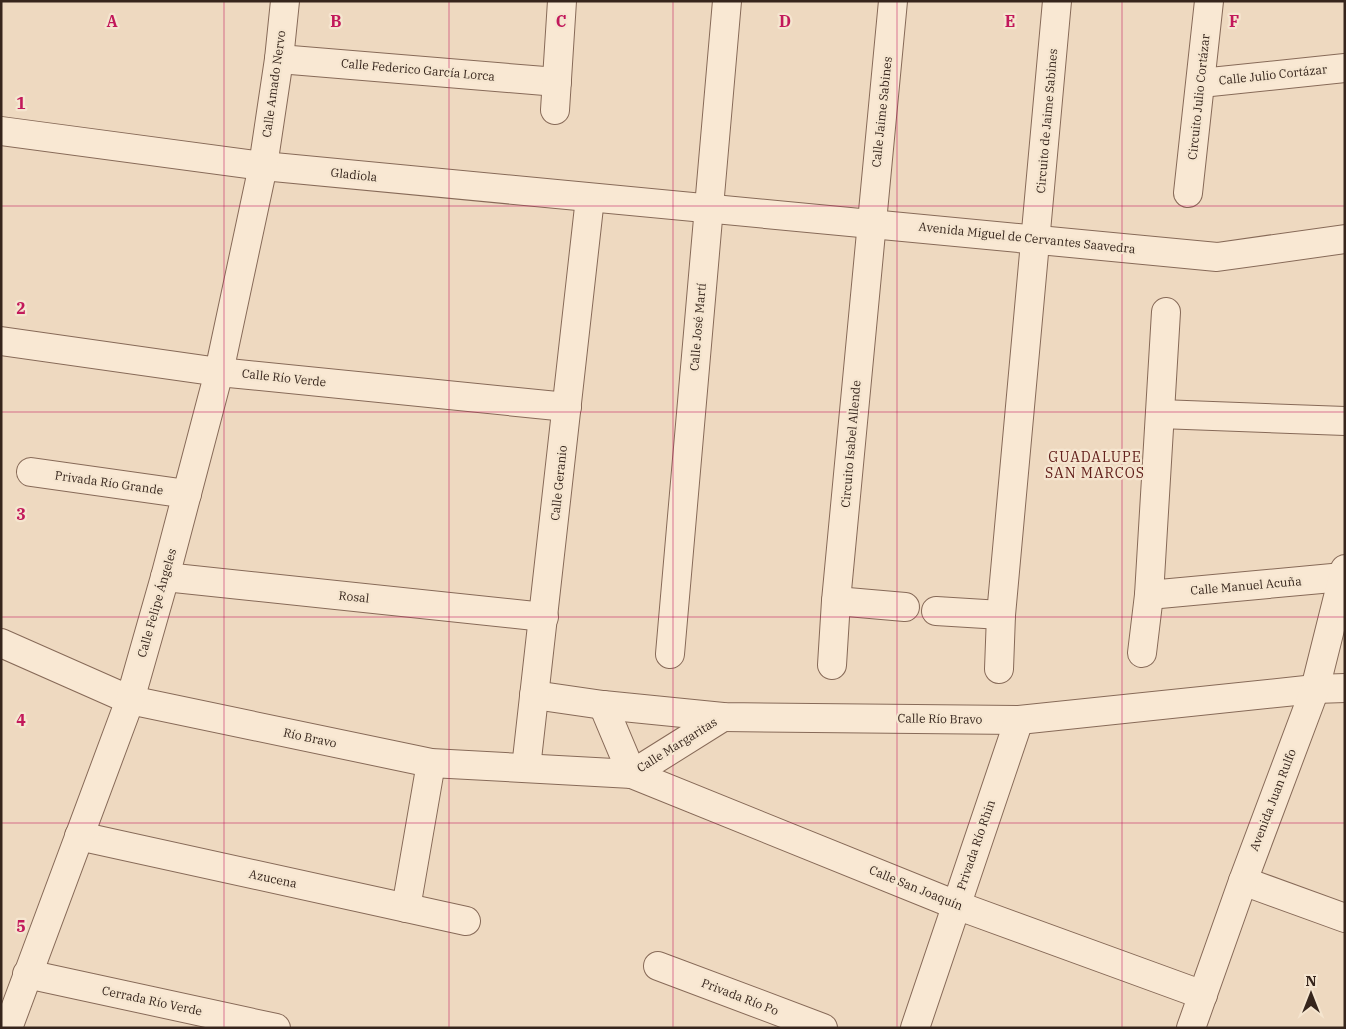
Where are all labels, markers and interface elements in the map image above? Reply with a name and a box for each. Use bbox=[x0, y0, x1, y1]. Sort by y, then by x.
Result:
text: A bbox=[106, 11, 118, 31]
text: B bbox=[330, 11, 342, 31]
text: C bbox=[556, 11, 566, 31]
text: D bbox=[779, 11, 791, 31]
text: E bbox=[1005, 11, 1015, 31]
text: F bbox=[1229, 11, 1239, 31]
street label: Calle Amado Nervo bbox=[259, 29, 288, 139]
street label: Circuito Julio Cortázar bbox=[1184, 33, 1213, 161]
street label: Circuito de Jaime Sabines bbox=[1033, 48, 1060, 194]
street label: Calle Federico García Lorca bbox=[340, 55, 496, 84]
street label: Calle Jaime Sabines bbox=[868, 56, 895, 168]
street label: Calle Julio Cortázar bbox=[1218, 61, 1329, 88]
text: 1 bbox=[16, 93, 26, 113]
street label: Gladiola bbox=[330, 165, 379, 184]
street label: Avenida Miguel de Cervantes Saavedra bbox=[918, 219, 1137, 256]
street label: Calle José Martí bbox=[686, 282, 709, 372]
text: 2 bbox=[16, 298, 26, 318]
street label: Calle Río Verde bbox=[241, 366, 327, 389]
street label: Circuito Isabel Allende bbox=[837, 380, 864, 508]
street label: Calle Geranio bbox=[547, 444, 570, 521]
district label: GUADALUPE SAN MARCOS bbox=[1045, 448, 1145, 482]
street label: Privada Río Grande bbox=[54, 467, 164, 498]
text: 3 bbox=[16, 504, 26, 524]
street label: Calle Felipe Ángeles bbox=[134, 546, 179, 659]
street label: Calle Manuel Acuña bbox=[1190, 573, 1303, 598]
street label: Rosal bbox=[338, 587, 370, 606]
text: 4 bbox=[16, 710, 26, 730]
street label: Calle Río Bravo bbox=[897, 710, 983, 727]
street label: Calle Margaritas bbox=[634, 714, 720, 775]
street label: Río Bravo bbox=[282, 725, 338, 751]
street label: Avenida Juan Rulfo bbox=[1246, 746, 1299, 853]
street label: Privada Río Rhin bbox=[953, 797, 998, 892]
street label: Calle San Joaquín bbox=[867, 862, 965, 913]
street label: Azucena bbox=[248, 866, 299, 891]
text: 5 bbox=[16, 916, 26, 936]
north arrow bbox=[1286, 969, 1336, 1019]
text: N bbox=[1305, 972, 1317, 990]
street label: Privada Río Po bbox=[700, 975, 781, 1018]
street label: Cerrada Río Verde bbox=[101, 983, 204, 1018]

